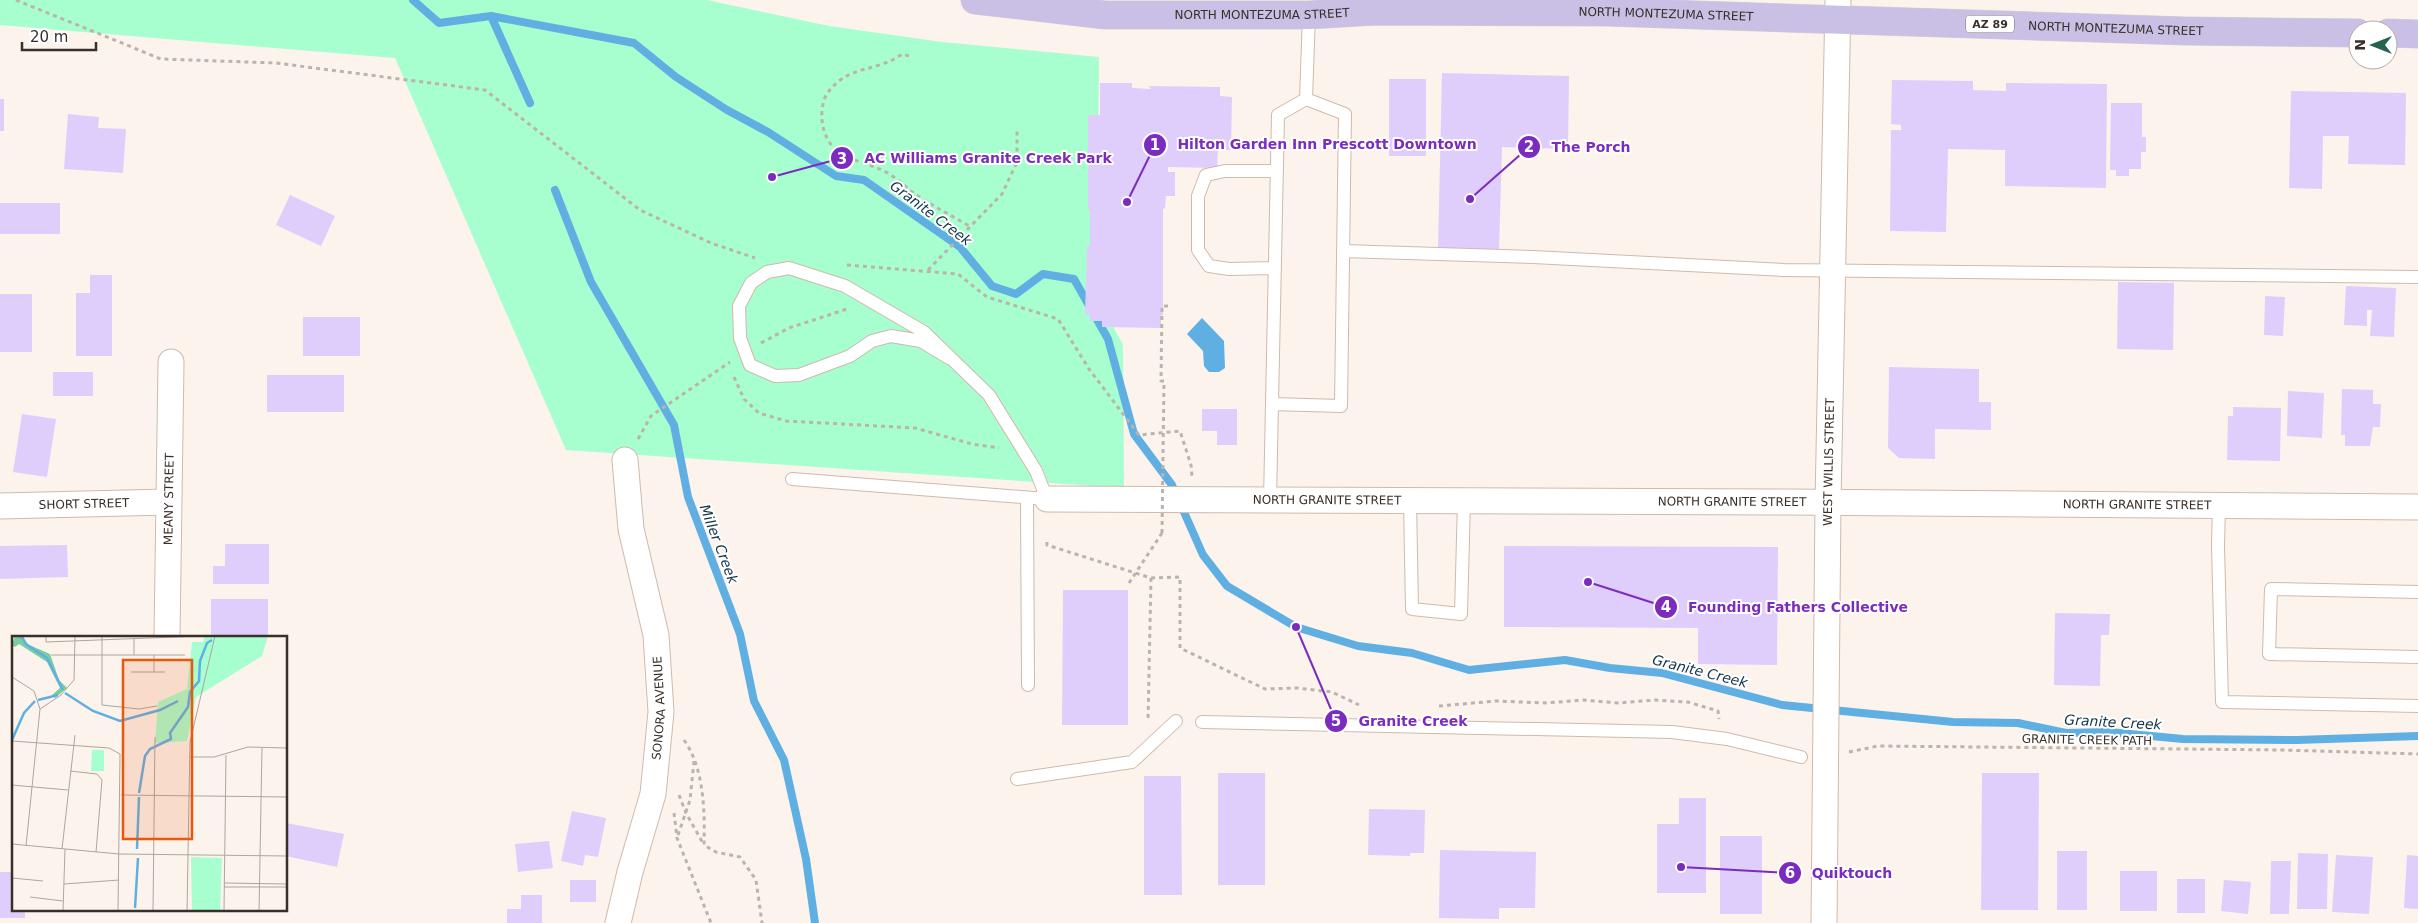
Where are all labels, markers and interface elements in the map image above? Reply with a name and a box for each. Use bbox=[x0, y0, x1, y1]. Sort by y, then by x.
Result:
street label: NORTH MONTEZUMA STREET bbox=[1578, 5, 1754, 24]
street label: NORTH MONTEZUMA STREET bbox=[1175, 6, 1351, 22]
road number: AZ 89 bbox=[1966, 15, 2014, 32]
street label: NORTH MONTEZUMA STREET bbox=[2028, 19, 2204, 38]
scale bar bbox=[22, 20, 96, 52]
north arrow bbox=[2348, 20, 2398, 70]
text: 20 m bbox=[30, 28, 68, 46]
text: N bbox=[2352, 39, 2368, 51]
callout: Hilton Garden Inn Prescott Downtown bbox=[1142, 130, 1486, 159]
callout: The Porch bbox=[1517, 132, 1641, 161]
text: 1 bbox=[1150, 136, 1160, 154]
text: Hilton Garden Inn Prescott Downtown bbox=[1177, 136, 1477, 152]
text: 2 bbox=[1524, 138, 1534, 156]
text: The Porch bbox=[1552, 139, 1630, 155]
callout: AC Williams Granite Creek Park bbox=[829, 144, 1122, 173]
text: 3 bbox=[837, 150, 847, 168]
text: AC Williams Granite Creek Park bbox=[864, 150, 1112, 166]
water label: Granite Creek bbox=[887, 177, 975, 249]
street label: WEST WILLIS STREET bbox=[1821, 397, 1837, 526]
street label: MEANY STREET bbox=[161, 452, 177, 545]
street label: NORTH GRANITE STREET bbox=[1253, 493, 1402, 507]
street label: NORTH GRANITE STREET bbox=[1658, 494, 1807, 509]
street label: SHORT STREET bbox=[39, 496, 130, 512]
street label: NORTH GRANITE STREET bbox=[2063, 497, 2212, 512]
water label: Miller Creek bbox=[697, 502, 742, 587]
callout: Founding Fathers Collective bbox=[1653, 592, 1918, 621]
text: 4 bbox=[1661, 598, 1671, 616]
text: Founding Fathers Collective bbox=[1688, 599, 1908, 615]
inset map bbox=[12, 636, 288, 910]
water label: Granite Creek bbox=[1651, 651, 1750, 691]
street label: SONORA AVENUE bbox=[649, 656, 668, 761]
callout: Granite Creek bbox=[1323, 706, 1477, 735]
water label: Granite Creek bbox=[2064, 711, 2163, 733]
text: 5 bbox=[1331, 712, 1341, 730]
text: Granite Creek bbox=[1358, 713, 1468, 729]
street label: GRANITE CREEK PATH bbox=[2022, 732, 2152, 748]
callout: Quiktouch bbox=[1777, 858, 1903, 887]
text: 6 bbox=[1785, 864, 1795, 882]
text: Quiktouch bbox=[1812, 865, 1892, 881]

